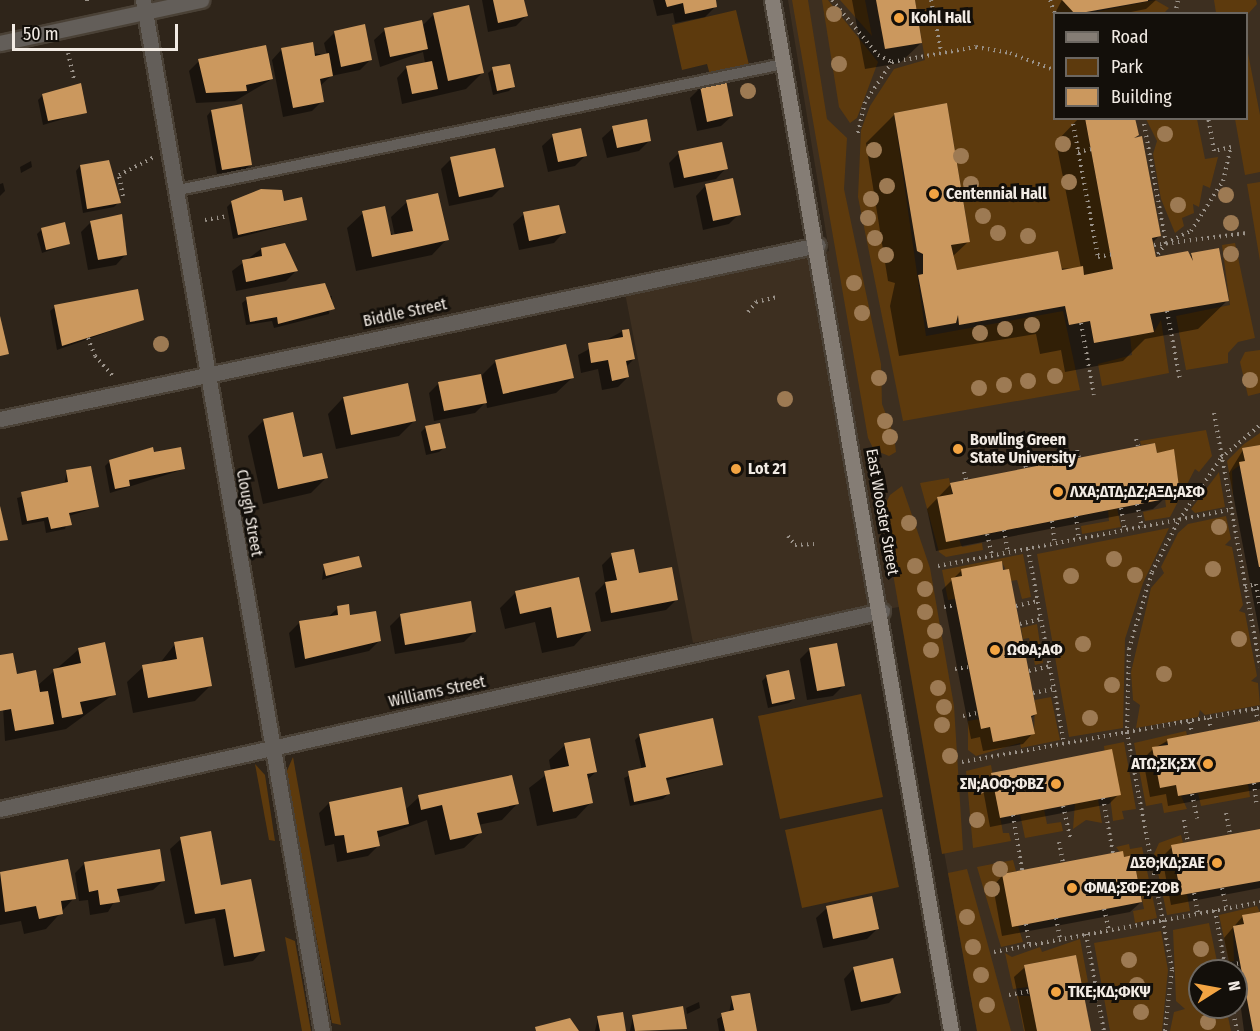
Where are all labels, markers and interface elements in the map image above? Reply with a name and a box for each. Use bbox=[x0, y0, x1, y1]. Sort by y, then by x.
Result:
place label: Kohl Hall bbox=[911, 8, 971, 28]
marker: Kohl Hall bbox=[892, 11, 906, 25]
scale bar bbox=[15, 12, 182, 50]
legend bbox=[1053, 12, 1248, 120]
text: 50 m bbox=[23, 23, 59, 45]
text: Road bbox=[1111, 26, 1148, 48]
text: Park bbox=[1111, 56, 1143, 78]
text: Building bbox=[1111, 86, 1172, 108]
place label: Centennial Hall bbox=[946, 184, 1047, 204]
marker: Centennial Hall bbox=[927, 187, 941, 201]
street label: Biddle Street bbox=[361, 295, 449, 331]
place label: Bowling Green State University bbox=[970, 430, 1076, 468]
marker: Bowling Green State University bbox=[951, 442, 965, 456]
street label: East Wooster Street bbox=[861, 447, 903, 577]
place label: Lot 21 bbox=[748, 459, 787, 479]
marker: Lot 21 bbox=[729, 462, 743, 476]
street label: Clough Street bbox=[232, 468, 266, 558]
place label: ΛΧΑ;ΔΤΔ;ΔΖ;ΑΞΔ;ΑΣΦ bbox=[1070, 482, 1205, 502]
marker: ΛΧΑ;ΔΤΔ;ΔΖ;ΑΞΔ;ΑΣΦ bbox=[1051, 485, 1065, 499]
place label: ΩΦΑ;ΑΦ bbox=[1007, 640, 1062, 660]
marker: ΩΦΑ;ΑΦ bbox=[988, 643, 1002, 657]
street label: Williams Street bbox=[387, 672, 487, 712]
place label: ΑΤΩ;ΣΚ;ΣΧ bbox=[1131, 754, 1196, 774]
marker: ΑΤΩ;ΣΚ;ΣΧ bbox=[1201, 757, 1215, 771]
place label: ΣΝ;ΑΟΦ;ΦΒΖ bbox=[960, 774, 1044, 794]
marker: ΣΝ;ΑΟΦ;ΦΒΖ bbox=[1049, 777, 1063, 791]
place label: ΔΣΘ;ΚΔ;ΣΑΕ bbox=[1130, 853, 1205, 873]
marker: ΔΣΘ;ΚΔ;ΣΑΕ bbox=[1210, 856, 1224, 870]
place label: ΦΜΑ;ΣΦΕ;ΖΦΒ bbox=[1084, 878, 1179, 898]
marker: ΦΜΑ;ΣΦΕ;ΖΦΒ bbox=[1065, 881, 1079, 895]
north arrow bbox=[1188, 959, 1248, 1019]
text: N bbox=[1224, 979, 1244, 992]
place label: ΤΚΕ;ΚΔ;ΦΚΨ bbox=[1068, 982, 1150, 1002]
marker: ΤΚΕ;ΚΔ;ΦΚΨ bbox=[1049, 985, 1063, 999]

